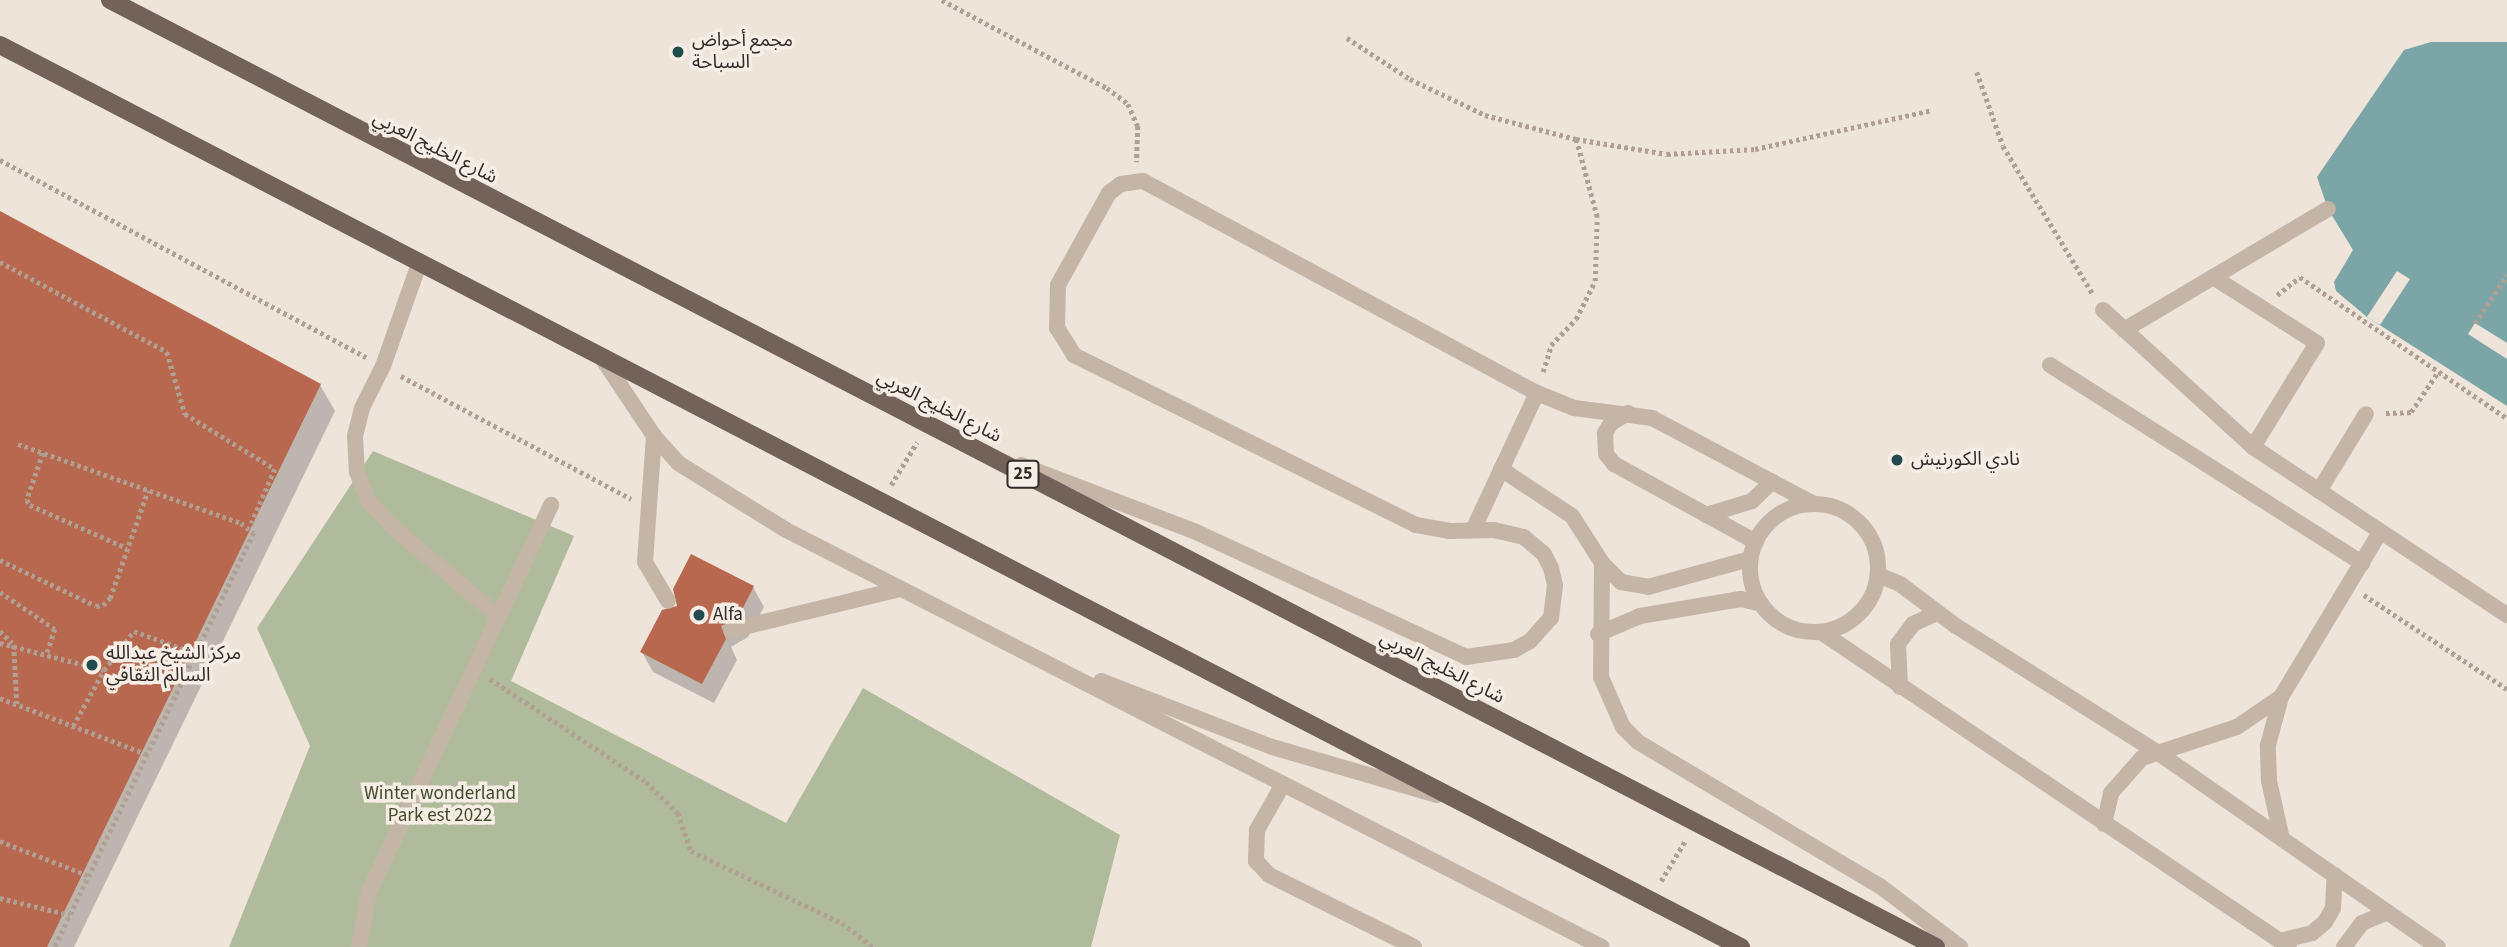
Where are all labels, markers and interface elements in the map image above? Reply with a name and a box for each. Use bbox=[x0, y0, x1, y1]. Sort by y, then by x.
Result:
place label: مجمع أحواض السباحة bbox=[692, 30, 793, 74]
marker: مجمع أحواض السباحة bbox=[670, 44, 686, 60]
street label: شارع الخليج العربي bbox=[369, 107, 501, 189]
street label: شارع الخليج العربي bbox=[873, 366, 1005, 448]
place label: نادي الكورنيش bbox=[1911, 449, 2020, 471]
marker: نادي الكورنيش bbox=[1889, 452, 1905, 468]
road number: 25 bbox=[1006, 460, 1040, 488]
place label: Alfa bbox=[713, 604, 743, 626]
marker: Alfa bbox=[691, 607, 707, 623]
street label: شارع الخليج العربي bbox=[1376, 627, 1508, 709]
place label: مركز الشيخ عبدالله السالم الثقافي bbox=[106, 643, 241, 687]
marker: مركز الشيخ عبدالله السالم الثقافي bbox=[84, 657, 100, 673]
park label: Winter wonderland Park est 2022 bbox=[364, 783, 516, 827]

